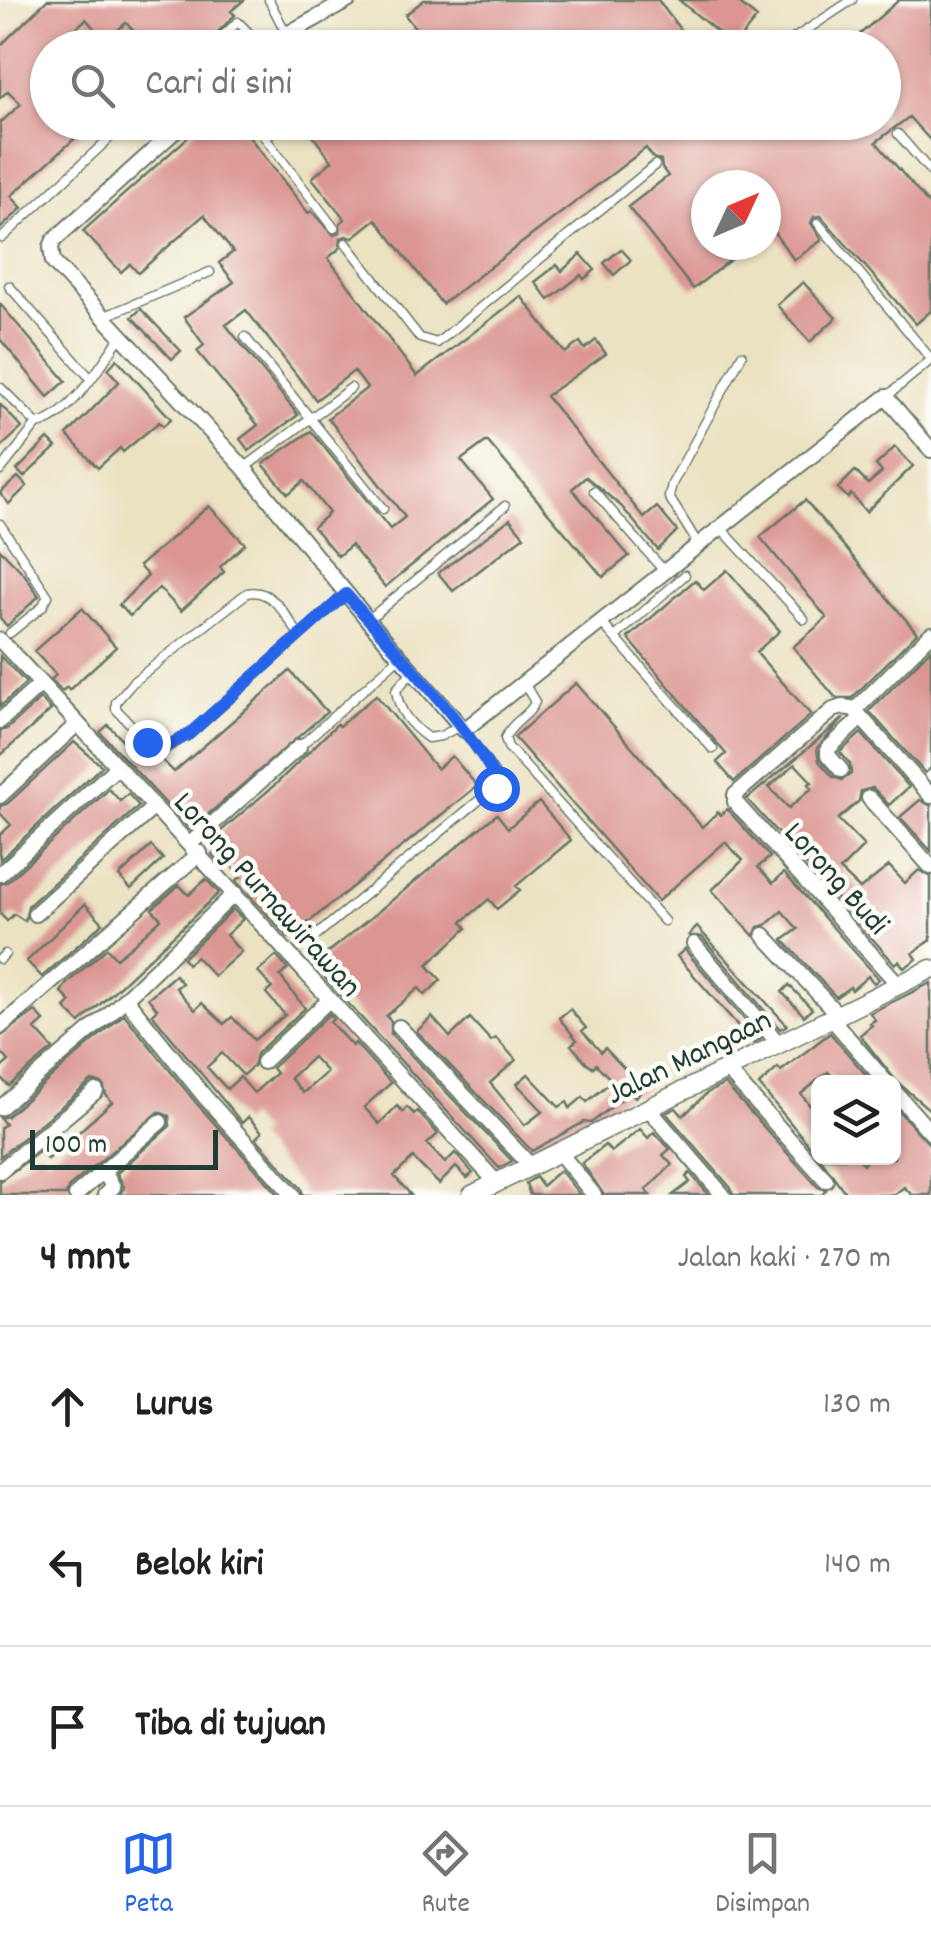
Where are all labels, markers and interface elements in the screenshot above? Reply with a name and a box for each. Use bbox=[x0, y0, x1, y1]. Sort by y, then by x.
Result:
search box bbox=[30, 30, 901, 140]
icon: search bbox=[65, 58, 120, 113]
text: Cari di sini bbox=[145, 58, 292, 113]
north arrow bbox=[691, 170, 781, 260]
route end bbox=[125, 720, 171, 766]
route start bbox=[474, 766, 520, 812]
street label: Lorong Purnawirawan bbox=[160, 783, 370, 1010]
street label: Lorong Budi bbox=[771, 813, 898, 948]
street label: Jalan Mangaan bbox=[600, 1000, 781, 1119]
map controls bbox=[811, 1075, 901, 1165]
button: layers bbox=[811, 1075, 901, 1165]
scale bar bbox=[30, 1125, 218, 1170]
text: 100 m bbox=[45, 1127, 107, 1167]
text: 4 mnt bbox=[40, 1230, 131, 1290]
text: Jalan kaki · 270 m bbox=[678, 1237, 891, 1283]
icon: ahead bbox=[40, 1379, 95, 1434]
text: Lurus bbox=[135, 1379, 213, 1434]
text: 130 m bbox=[823, 1383, 891, 1429]
icon: left bbox=[40, 1539, 95, 1594]
text: Belok kiri bbox=[135, 1539, 264, 1594]
text: 140 m bbox=[824, 1543, 891, 1589]
icon: arrive bbox=[40, 1699, 95, 1754]
text: Tiba di tujuan bbox=[135, 1699, 326, 1754]
tab: Peta bbox=[121, 1826, 176, 1926]
tab: Rute bbox=[418, 1826, 473, 1926]
tab: Disimpan bbox=[715, 1826, 810, 1926]

